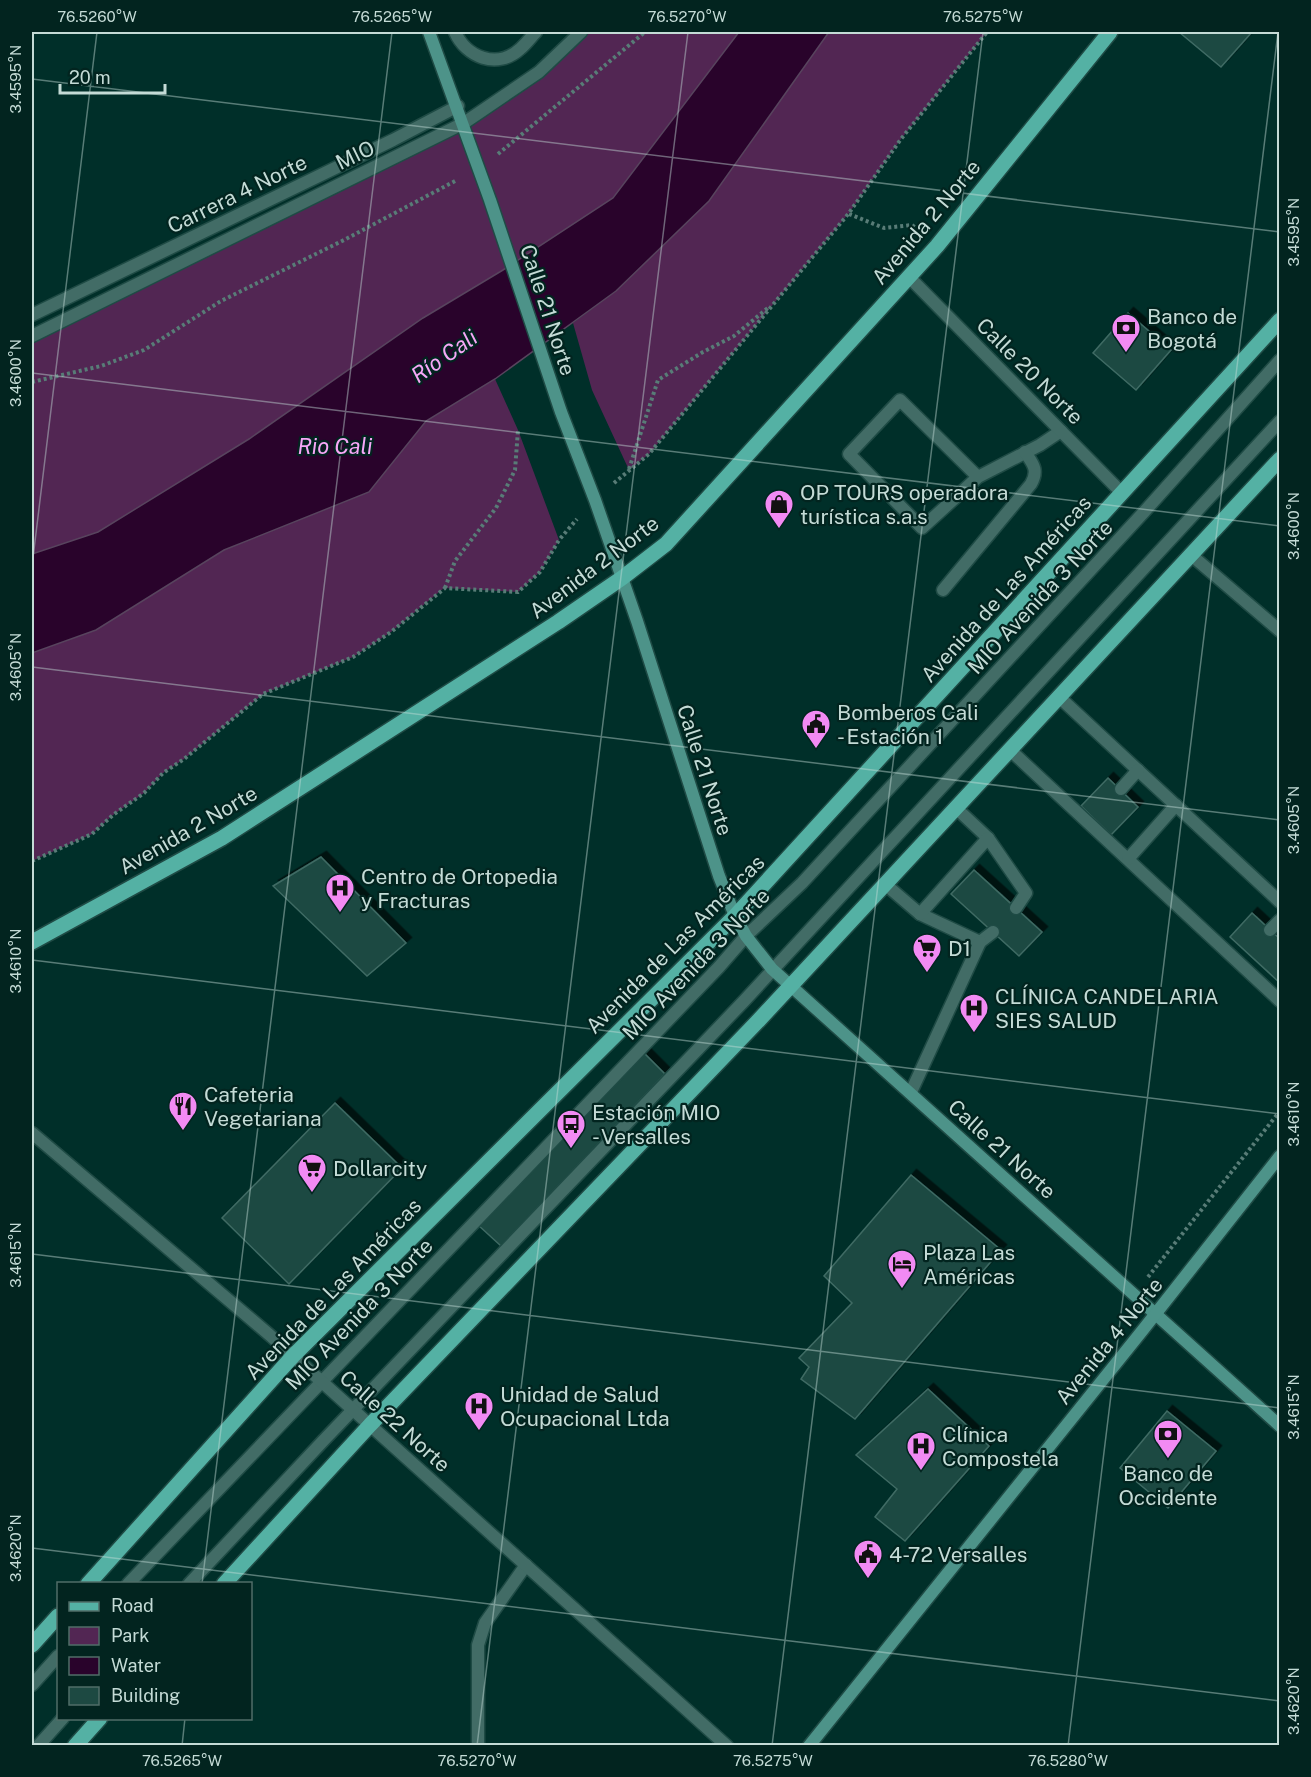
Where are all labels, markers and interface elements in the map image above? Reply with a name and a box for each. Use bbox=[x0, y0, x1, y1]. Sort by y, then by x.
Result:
text: 76.5260°W bbox=[57, 8, 137, 25]
text: 76.5265°W bbox=[352, 8, 432, 25]
text: 76.5270°W bbox=[647, 8, 727, 25]
text: 76.5275°W bbox=[943, 8, 1023, 25]
text: 3.4595°N bbox=[7, 45, 24, 113]
scale bar bbox=[60, 57, 165, 95]
text: 20 m bbox=[69, 67, 111, 88]
street label: MIO bbox=[332, 135, 378, 175]
street label: Carrera 4 Norte bbox=[163, 149, 311, 239]
street label: Avenida 2 Norte bbox=[866, 154, 986, 290]
text: 3.4595°N bbox=[1285, 198, 1302, 266]
street label: Calle 21 Norte bbox=[515, 241, 581, 379]
place label: Banco de Bogotá bbox=[1147, 304, 1237, 353]
bank icon: Banco de Bogotá bbox=[1110, 312, 1142, 354]
street label: Calle 20 Norte bbox=[972, 313, 1088, 429]
water label: Río Cali bbox=[406, 324, 483, 388]
text: 3.4600°N bbox=[7, 339, 24, 407]
water label: Rio Cali bbox=[298, 433, 373, 459]
place label: OP TOURS operadora turística s.a.s bbox=[800, 480, 1008, 529]
shop icon: OP TOURS operadora turística s.a.s bbox=[763, 488, 795, 530]
street label: Avenida de Las Américas bbox=[916, 491, 1096, 687]
text: 3.4600°N bbox=[1285, 492, 1302, 560]
street label: Avenida 2 Norte bbox=[524, 510, 664, 624]
street label: MIO Avenida 3 Norte bbox=[962, 515, 1118, 679]
text: 3.4605°N bbox=[7, 633, 24, 701]
place label: Bomberos Cali - Estación 1 bbox=[837, 700, 979, 749]
street label: Calle 21 Norte bbox=[672, 701, 738, 839]
public building icon: Bomberos Cali - Estación 1 bbox=[800, 708, 832, 750]
street label: Avenida 2 Norte bbox=[114, 780, 262, 880]
text: 3.4605°N bbox=[1285, 786, 1302, 854]
street label: Avenida de Las Américas bbox=[580, 849, 770, 1039]
place label: Centro de Ortopedia y Fracturas bbox=[361, 864, 558, 913]
hospital icon: Centro de Ortopedia y Fracturas bbox=[324, 872, 356, 914]
street label: MIO Avenida 3 Norte bbox=[617, 883, 775, 1045]
text: 3.4610°N bbox=[7, 928, 24, 994]
supermarket icon: D1 bbox=[911, 932, 943, 974]
place label: D1 bbox=[948, 936, 971, 961]
place label: CLÍNICA CANDELARIA SIES SALUD bbox=[995, 984, 1219, 1033]
hospital icon: CLÍNICA CANDELARIA SIES SALUD bbox=[958, 992, 990, 1034]
text: 3.4610°N bbox=[1285, 1081, 1302, 1147]
place label: Cafeteria Vegetariana bbox=[204, 1082, 322, 1131]
restaurant icon: Cafeteria Vegetariana bbox=[167, 1090, 199, 1132]
street label: Calle 21 Norte bbox=[943, 1094, 1061, 1204]
place label: Estación MIO - Versalles bbox=[592, 1100, 720, 1149]
bus stop icon: Estación MIO - Versalles bbox=[555, 1108, 587, 1150]
supermarket icon: Dollarcity bbox=[296, 1152, 328, 1194]
place label: Dollarcity bbox=[333, 1156, 427, 1181]
street label: Avenida de Las Américas bbox=[240, 1193, 426, 1385]
text: 3.4615°N bbox=[7, 1222, 24, 1288]
street label: MIO Avenida 3 Norte bbox=[280, 1233, 438, 1395]
place label: Plaza Las Américas bbox=[923, 1240, 1015, 1289]
hotel icon: Plaza Las Américas bbox=[886, 1248, 918, 1290]
street label: Avenida 4 Norte bbox=[1050, 1273, 1168, 1409]
street label: Calle 22 Norte bbox=[335, 1365, 455, 1477]
text: 3.4615°N bbox=[1285, 1374, 1302, 1440]
place label: Unidad de Salud Ocupacional Ltda bbox=[500, 1382, 670, 1431]
hospital icon: Unidad de Salud Ocupacional Ltda bbox=[463, 1390, 495, 1432]
bank icon: Banco de Occidente bbox=[1152, 1418, 1184, 1460]
place label: Clínica Compostela bbox=[942, 1422, 1059, 1471]
hospital icon: Clínica Compostela bbox=[905, 1430, 937, 1472]
place label: Banco de Occidente bbox=[1119, 1461, 1217, 1510]
text: 3.4620°N bbox=[7, 1514, 24, 1582]
public building icon: 4-72 Versalles bbox=[852, 1538, 884, 1580]
place label: 4-72 Versalles bbox=[889, 1542, 1027, 1567]
legend bbox=[57, 1582, 252, 1720]
text: Road bbox=[111, 1595, 154, 1616]
text: Park bbox=[111, 1625, 149, 1646]
text: Water bbox=[111, 1655, 161, 1676]
text: 3.4620°N bbox=[1285, 1667, 1302, 1735]
text: Building bbox=[111, 1685, 180, 1706]
text: 76.5265°W bbox=[142, 1752, 222, 1769]
text: 76.5270°W bbox=[437, 1752, 517, 1769]
text: 76.5275°W bbox=[733, 1752, 813, 1769]
text: 76.5280°W bbox=[1028, 1752, 1108, 1769]

